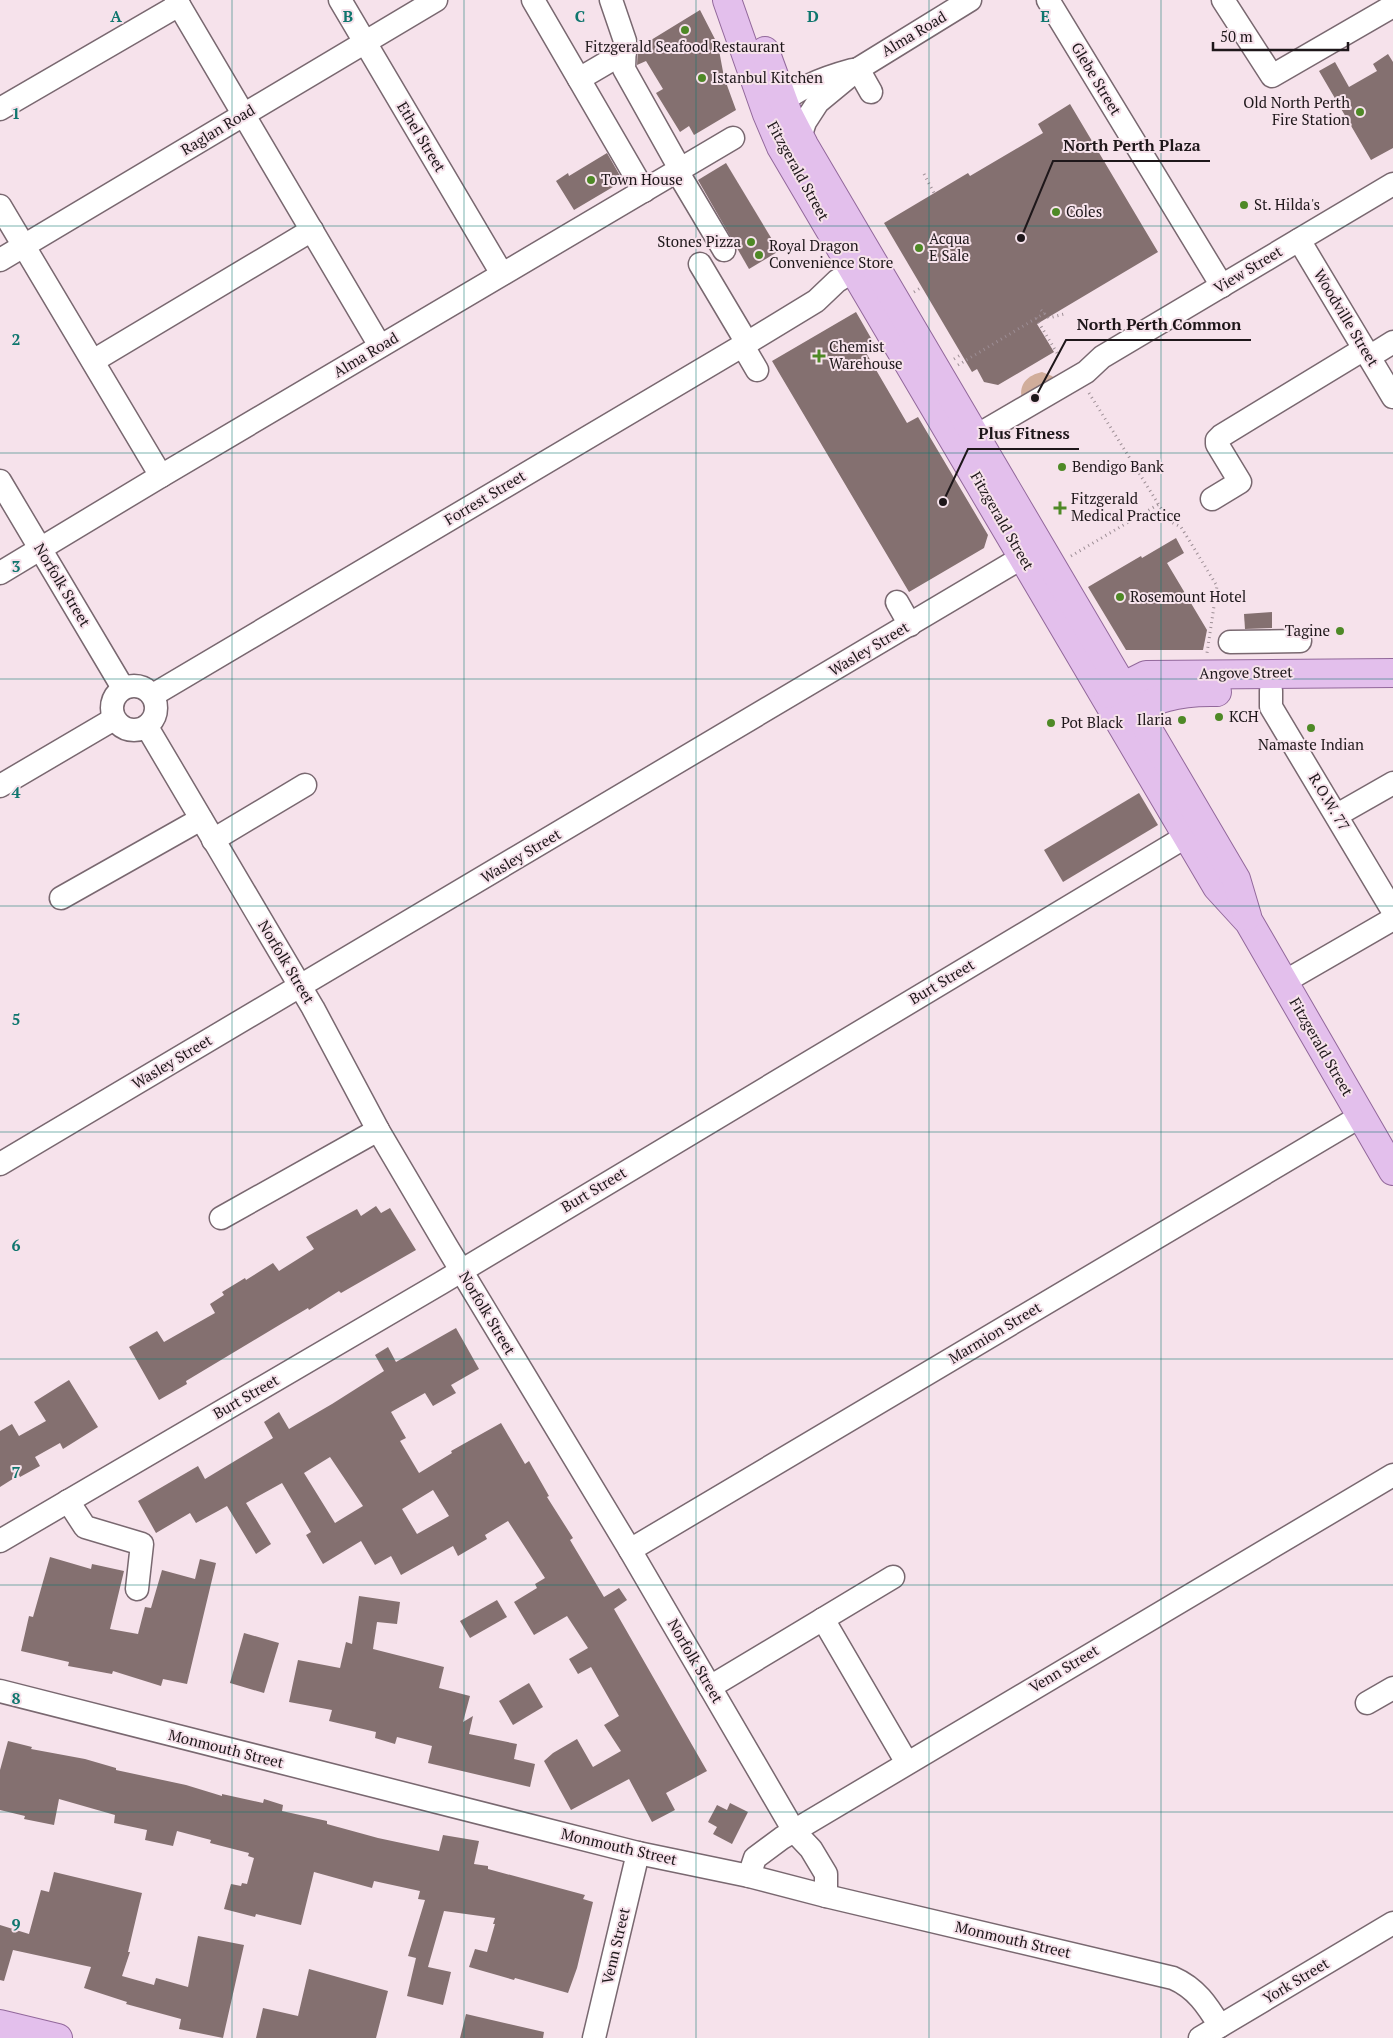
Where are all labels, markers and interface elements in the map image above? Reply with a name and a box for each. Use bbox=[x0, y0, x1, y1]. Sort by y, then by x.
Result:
text: A bbox=[110, 5, 122, 27]
text: B bbox=[343, 5, 353, 27]
text: C bbox=[575, 5, 585, 27]
text: D bbox=[807, 5, 819, 27]
text: E bbox=[1040, 5, 1050, 27]
street label: Alma Road bbox=[877, 6, 950, 60]
scale bar bbox=[1213, 20, 1348, 52]
marker: Fitzgerald Seafood Restaurant bbox=[679, 24, 691, 36]
text: 50 m bbox=[1220, 26, 1253, 46]
place label: Fitzgerald Seafood Restaurant bbox=[585, 36, 785, 56]
street label: Glebe Street bbox=[1067, 38, 1127, 119]
place label: Istanbul Kitchen bbox=[712, 67, 823, 87]
marker: Istanbul Kitchen bbox=[696, 72, 708, 84]
place label: Old North Perth Fire Station bbox=[1243, 92, 1350, 129]
street label: Ethel Street bbox=[393, 98, 451, 176]
street label: Raglan Road bbox=[177, 99, 258, 159]
text: 1 bbox=[11, 102, 21, 124]
marker: Old North Perth Fire Station bbox=[1354, 106, 1366, 118]
street label: Fitzgerald Street bbox=[763, 117, 835, 224]
callout: North Perth Plaza bbox=[1053, 130, 1210, 161]
text: North Perth Plaza bbox=[1063, 134, 1201, 156]
place label: Town House bbox=[601, 169, 683, 189]
marker: Town House bbox=[585, 174, 597, 186]
place label: St. Hilda's bbox=[1254, 194, 1320, 214]
marker: St. Hilda's bbox=[1238, 199, 1250, 211]
place label: Coles bbox=[1066, 201, 1102, 221]
marker: Coles bbox=[1050, 206, 1062, 218]
place label: Acqua E Sale bbox=[929, 228, 970, 265]
place label: Stones Pizza bbox=[657, 231, 741, 251]
place label: Royal Dragon Convenience Store bbox=[769, 235, 893, 272]
marker: Stones Pizza bbox=[745, 236, 757, 248]
street label: View Street bbox=[1209, 241, 1286, 298]
marker: Acqua E Sale bbox=[913, 242, 925, 254]
marker: Royal Dragon Convenience Store bbox=[753, 249, 765, 261]
street label: Woodville Street bbox=[1310, 265, 1384, 370]
callout: North Perth Common bbox=[1066, 309, 1251, 340]
text: North Perth Common bbox=[1077, 313, 1242, 335]
street label: Alma Road bbox=[329, 327, 402, 381]
text: 2 bbox=[11, 328, 21, 350]
place label: Chemist Warehouse bbox=[829, 336, 903, 373]
marker: Chemist Warehouse bbox=[813, 350, 825, 362]
callout: Plus Fitness bbox=[968, 418, 1079, 449]
text: Plus Fitness bbox=[978, 422, 1070, 444]
place label: Bendigo Bank bbox=[1072, 456, 1164, 476]
marker: Bendigo Bank bbox=[1056, 461, 1068, 473]
street label: Forrest Street bbox=[440, 465, 529, 529]
street label: Fitzgerald Street bbox=[967, 468, 1039, 574]
place label: Fitzgerald Medical Practice bbox=[1071, 488, 1181, 525]
marker: Fitzgerald Medical Practice bbox=[1053, 501, 1067, 515]
street label: Norfolk Street bbox=[30, 539, 96, 630]
text: 3 bbox=[11, 555, 21, 577]
place label: Rosemount Hotel bbox=[1130, 586, 1246, 606]
marker: Rosemount Hotel bbox=[1114, 591, 1126, 603]
street label: Wasley Street bbox=[825, 616, 913, 680]
place label: Tagine bbox=[1285, 620, 1330, 640]
marker: Tagine bbox=[1334, 625, 1346, 637]
street label: Angove Street bbox=[1199, 661, 1293, 683]
place label: KCH bbox=[1229, 706, 1259, 726]
place label: Ilaria bbox=[1137, 709, 1172, 729]
marker: KCH bbox=[1213, 711, 1225, 723]
place label: Pot Black bbox=[1061, 712, 1123, 732]
marker: Ilaria bbox=[1176, 714, 1188, 726]
marker: Pot Black bbox=[1045, 717, 1057, 729]
marker: Namaste Indian bbox=[1305, 722, 1317, 734]
place label: Namaste Indian bbox=[1258, 734, 1364, 754]
street label: R.O.W. 77 bbox=[1305, 769, 1355, 834]
text: 4 bbox=[11, 781, 21, 803]
street label: Wasley Street bbox=[477, 823, 565, 887]
street label: Norfolk Street bbox=[254, 916, 320, 1007]
street label: Burt Street bbox=[905, 954, 978, 1008]
street label: Fitzgerald Street bbox=[1286, 994, 1358, 1100]
text: 5 bbox=[11, 1008, 21, 1030]
street label: Wasley Street bbox=[128, 1029, 216, 1093]
street label: Burt Street bbox=[557, 1162, 630, 1216]
text: 6 bbox=[11, 1234, 21, 1256]
street label: Norfolk Street bbox=[455, 1267, 521, 1358]
street label: Marmion Street bbox=[944, 1296, 1045, 1368]
street label: Burt Street bbox=[209, 1369, 282, 1423]
text: 7 bbox=[11, 1461, 21, 1483]
street label: Norfolk Street bbox=[664, 1615, 728, 1707]
street label: Venn Street bbox=[1025, 1639, 1102, 1697]
text: 8 bbox=[11, 1687, 21, 1709]
street label: Monmouth Street bbox=[167, 1724, 286, 1772]
street label: Monmouth Street bbox=[559, 1823, 679, 1869]
street label: Venn Street bbox=[597, 1905, 634, 1986]
text: 9 bbox=[11, 1913, 21, 1935]
street label: Monmouth Street bbox=[953, 1916, 1073, 1962]
street label: York Street bbox=[1259, 1952, 1333, 2008]

